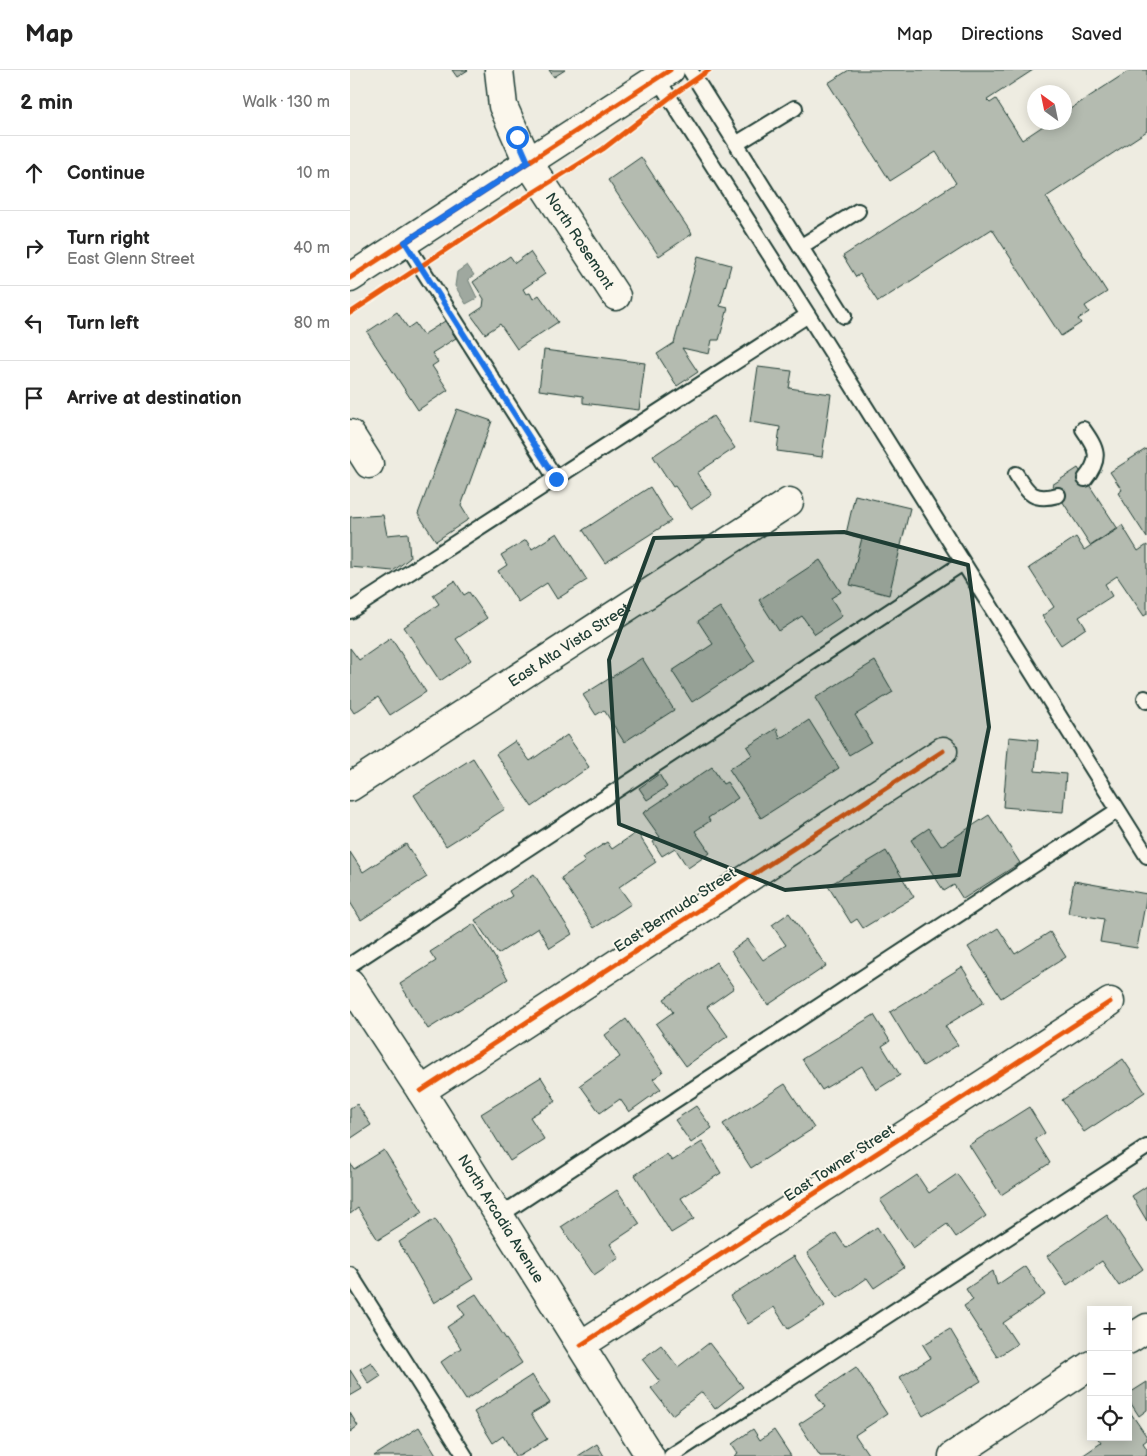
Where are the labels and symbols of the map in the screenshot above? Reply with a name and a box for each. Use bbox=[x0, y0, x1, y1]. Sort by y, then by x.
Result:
north arrow bbox=[1027, 85, 1072, 130]
route start bbox=[506, 126, 529, 149]
street label: North Rosemont bbox=[541, 189, 618, 294]
route end bbox=[545, 468, 568, 491]
street label: East Alta Vista Street bbox=[505, 599, 634, 692]
street label: East Bermuda Street bbox=[611, 864, 740, 957]
street label: East Towner Street bbox=[781, 1120, 898, 1206]
street label: North Arcadia Avenue bbox=[453, 1151, 548, 1287]

